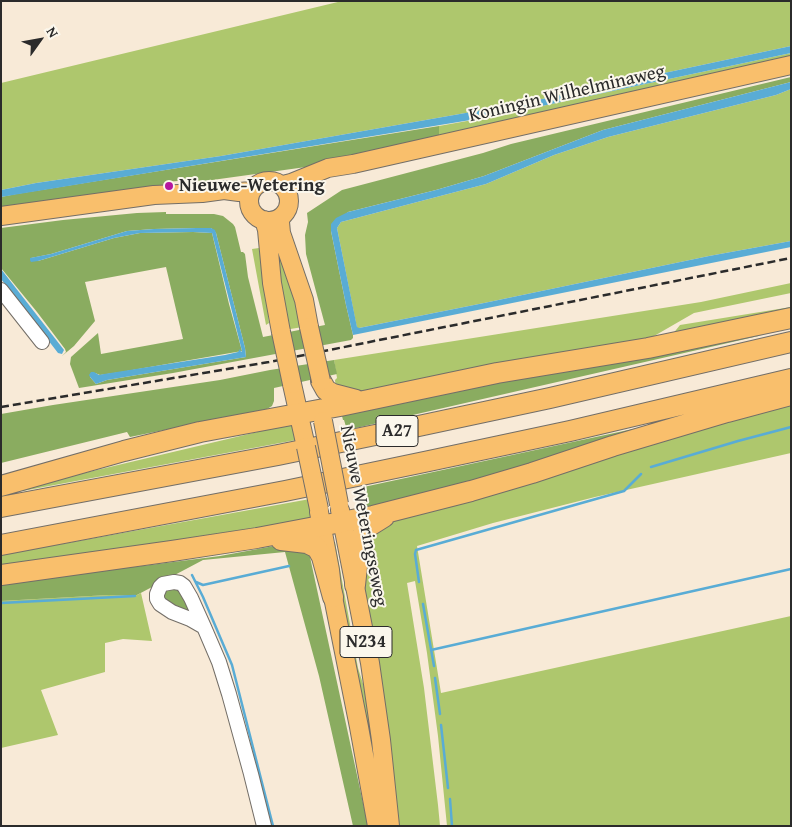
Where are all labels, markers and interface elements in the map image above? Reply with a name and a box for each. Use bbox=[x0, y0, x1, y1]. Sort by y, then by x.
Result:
north arrow bbox=[15, 15, 65, 65]
text: N bbox=[42, 23, 64, 41]
street label: Koningin Wilhelminaweg bbox=[467, 60, 667, 128]
place label: Nieuwe-Wetering bbox=[179, 175, 324, 197]
marker: Nieuwe-Wetering bbox=[163, 180, 175, 192]
road number: A27 bbox=[376, 416, 418, 446]
street label: Nieuwe Weteringseweg bbox=[334, 423, 392, 609]
road number: N234 bbox=[340, 626, 392, 658]

